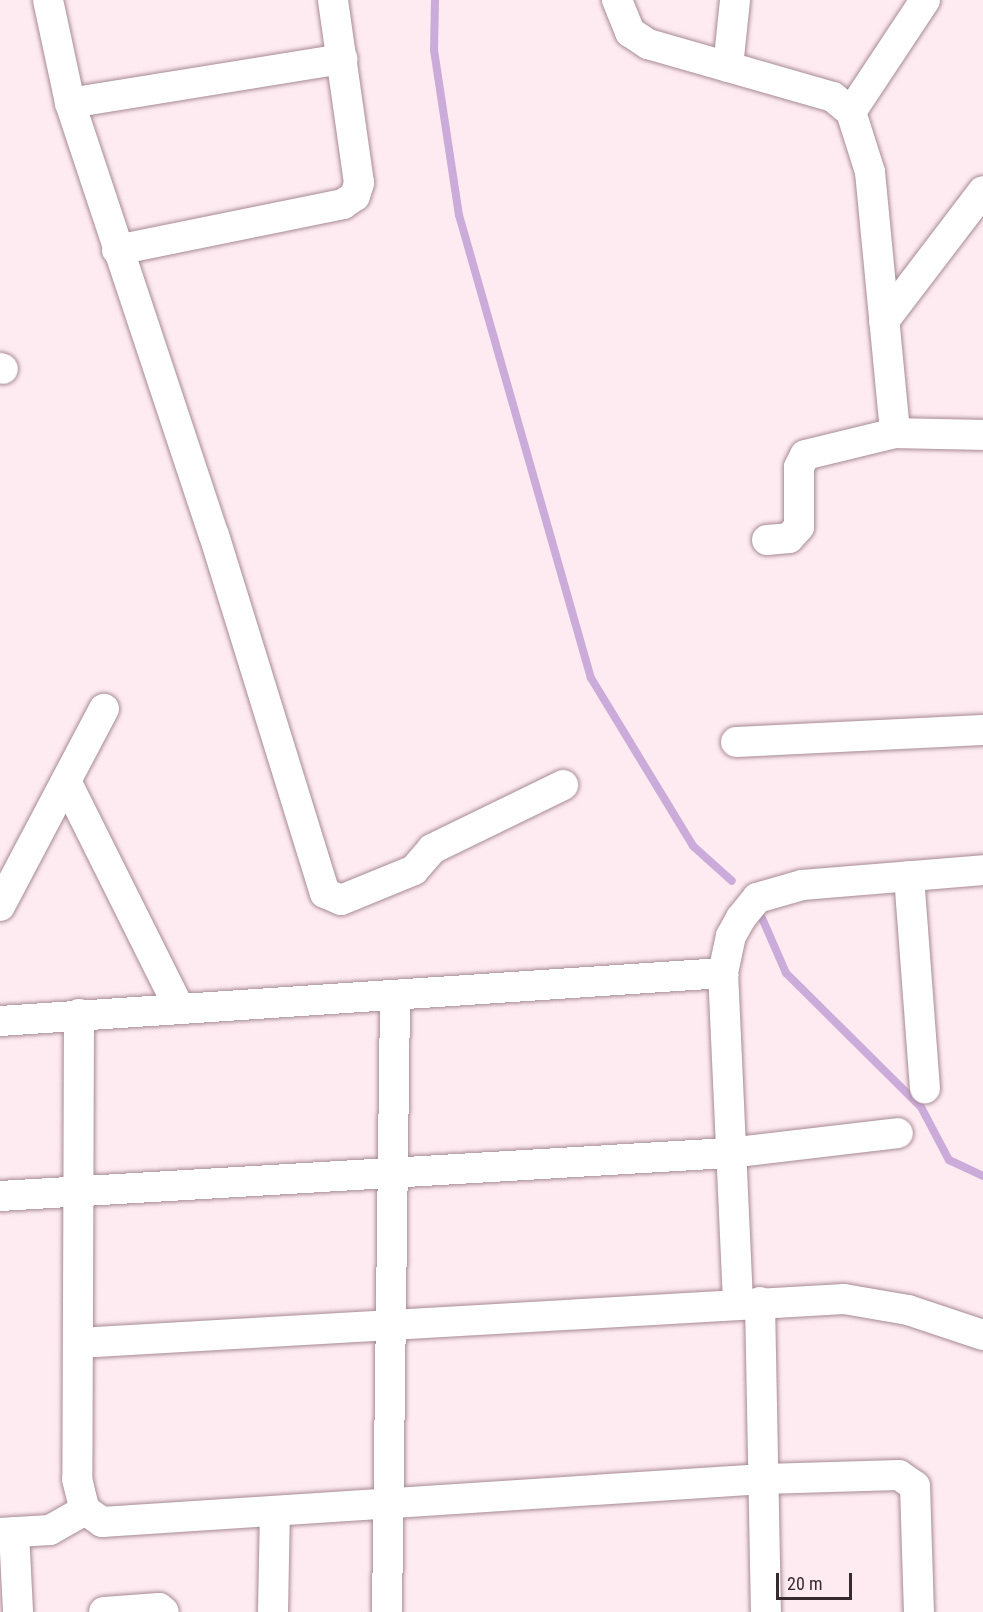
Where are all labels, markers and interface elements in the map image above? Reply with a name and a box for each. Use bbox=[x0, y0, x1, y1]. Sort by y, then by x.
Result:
scale bar bbox=[779, 1561, 856, 1599]
text: 20 m bbox=[787, 1573, 822, 1594]

